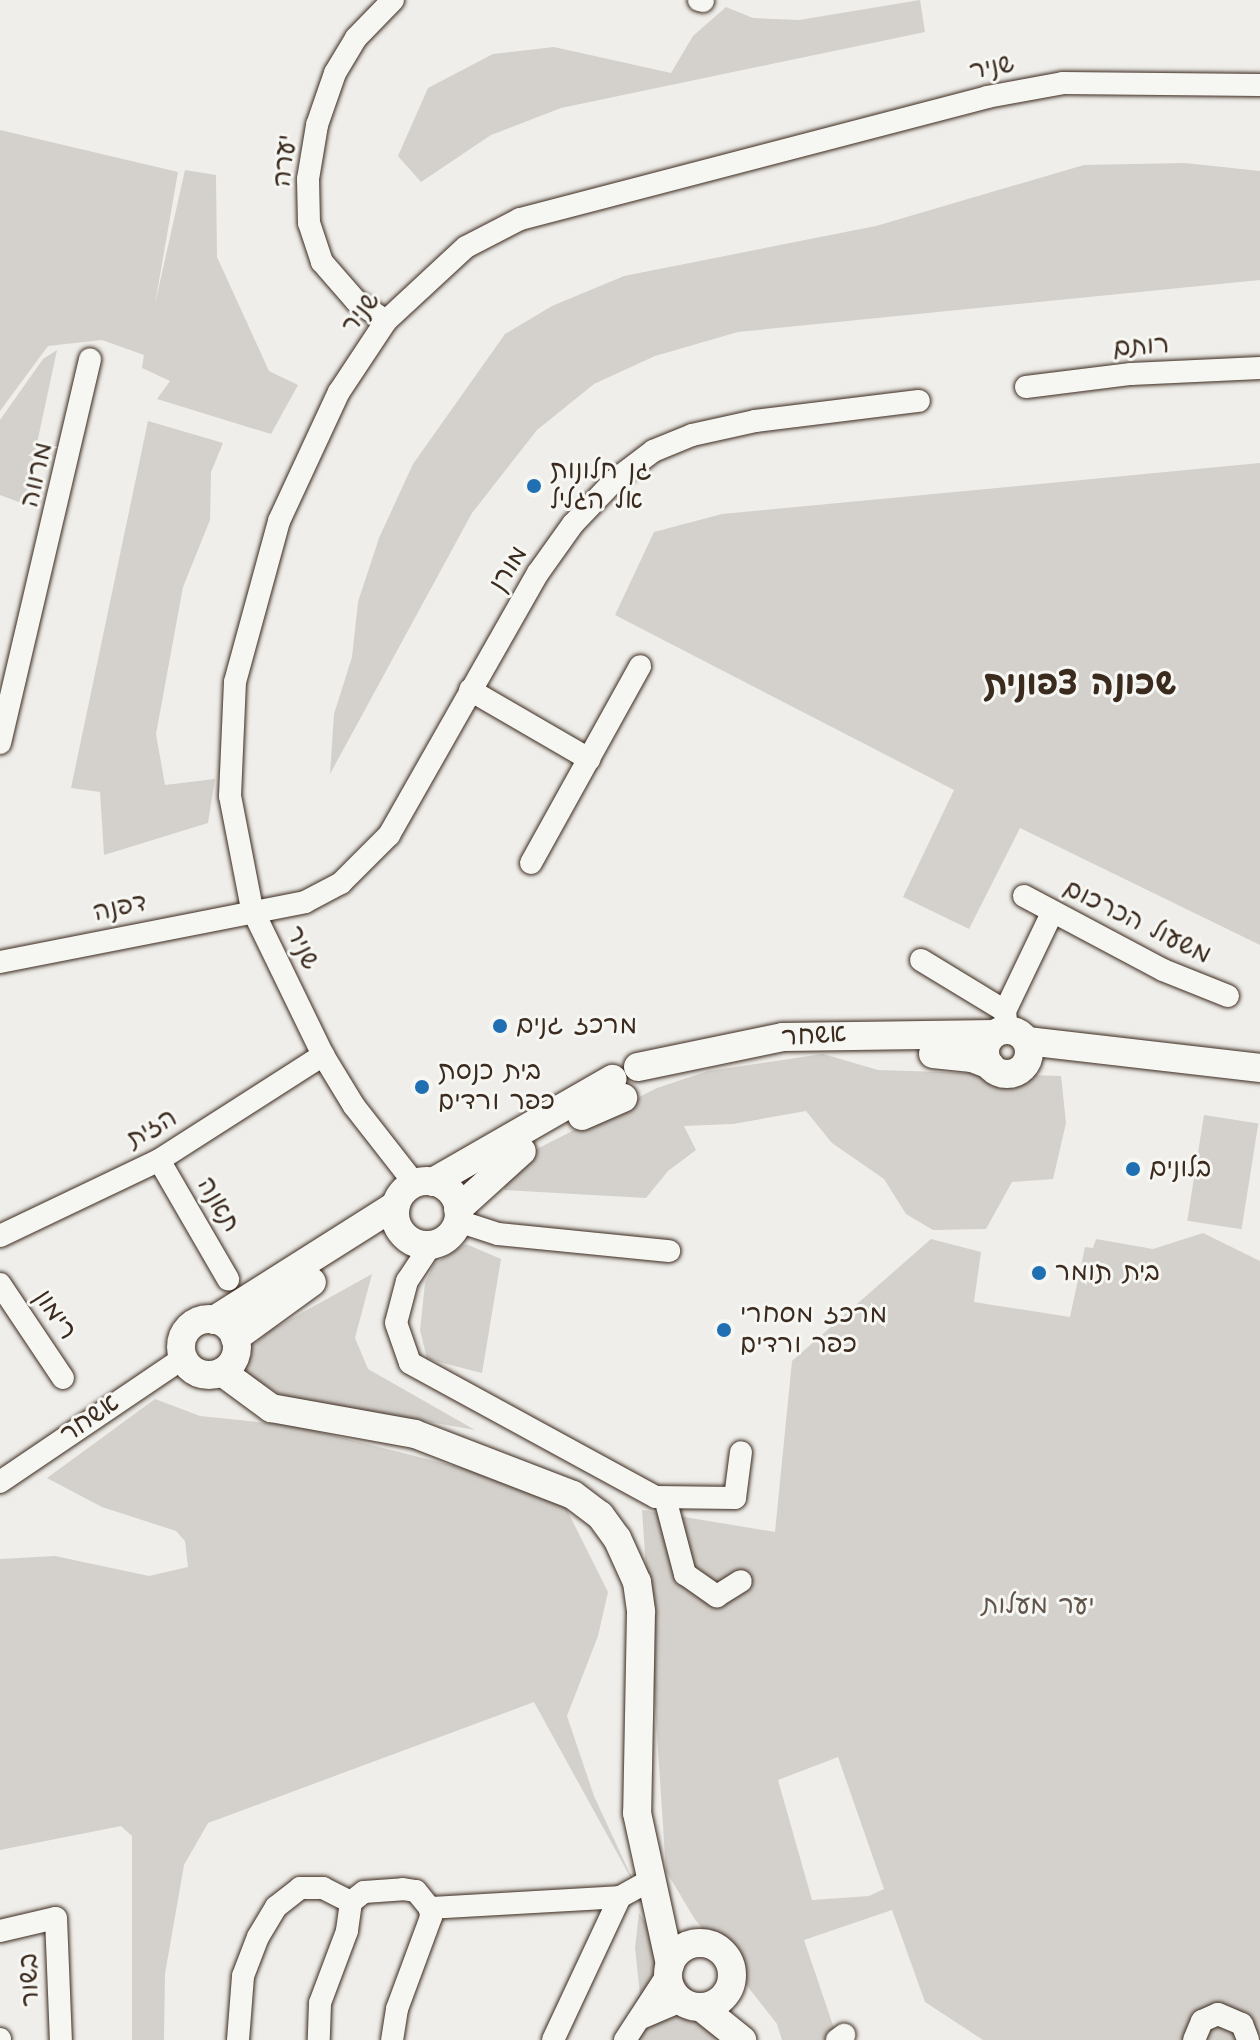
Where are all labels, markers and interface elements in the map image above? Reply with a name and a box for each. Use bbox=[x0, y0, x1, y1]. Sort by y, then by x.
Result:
street label: שניר bbox=[967, 48, 1017, 88]
street label: יערה bbox=[267, 133, 303, 189]
street label: שניר bbox=[335, 286, 387, 340]
street label: רותם bbox=[1112, 329, 1170, 365]
street label: מרווה bbox=[14, 439, 60, 511]
place label: גן חלונות אל הגליל bbox=[550, 455, 651, 516]
marker: גן חלונות אל הגליל bbox=[525, 477, 543, 495]
street label: מורן bbox=[483, 541, 535, 597]
district label: שכונה צפונית bbox=[984, 665, 1176, 705]
street label: משעול הכרכום bbox=[1058, 873, 1216, 971]
street label: דפנה bbox=[90, 887, 150, 929]
street label: שניר bbox=[278, 921, 326, 975]
place label: מרכז גנים bbox=[516, 1010, 637, 1042]
marker: מרכז גנים bbox=[491, 1017, 509, 1035]
street label: אשחר bbox=[780, 1018, 848, 1054]
place label: בית כנסת כפר ורדים bbox=[438, 1056, 555, 1118]
marker: בית כנסת כפר ורדים bbox=[413, 1078, 431, 1096]
street label: הזית bbox=[121, 1102, 183, 1156]
place label: בלונים bbox=[1149, 1153, 1211, 1185]
marker: בלונים bbox=[1124, 1160, 1142, 1178]
street label: תאנה bbox=[190, 1172, 246, 1238]
place label: בית תומר bbox=[1055, 1257, 1160, 1289]
marker: בית תומר bbox=[1030, 1264, 1048, 1282]
street label: רימון bbox=[27, 1284, 83, 1346]
place label: מרכז מסחרי כפר ורדים bbox=[740, 1299, 887, 1360]
marker: מרכז מסחרי כפר ורדים bbox=[715, 1321, 733, 1339]
street label: אשחר bbox=[54, 1388, 126, 1450]
park label: יער מעלות bbox=[981, 1590, 1095, 1622]
street label: בשור bbox=[13, 1952, 47, 2008]

